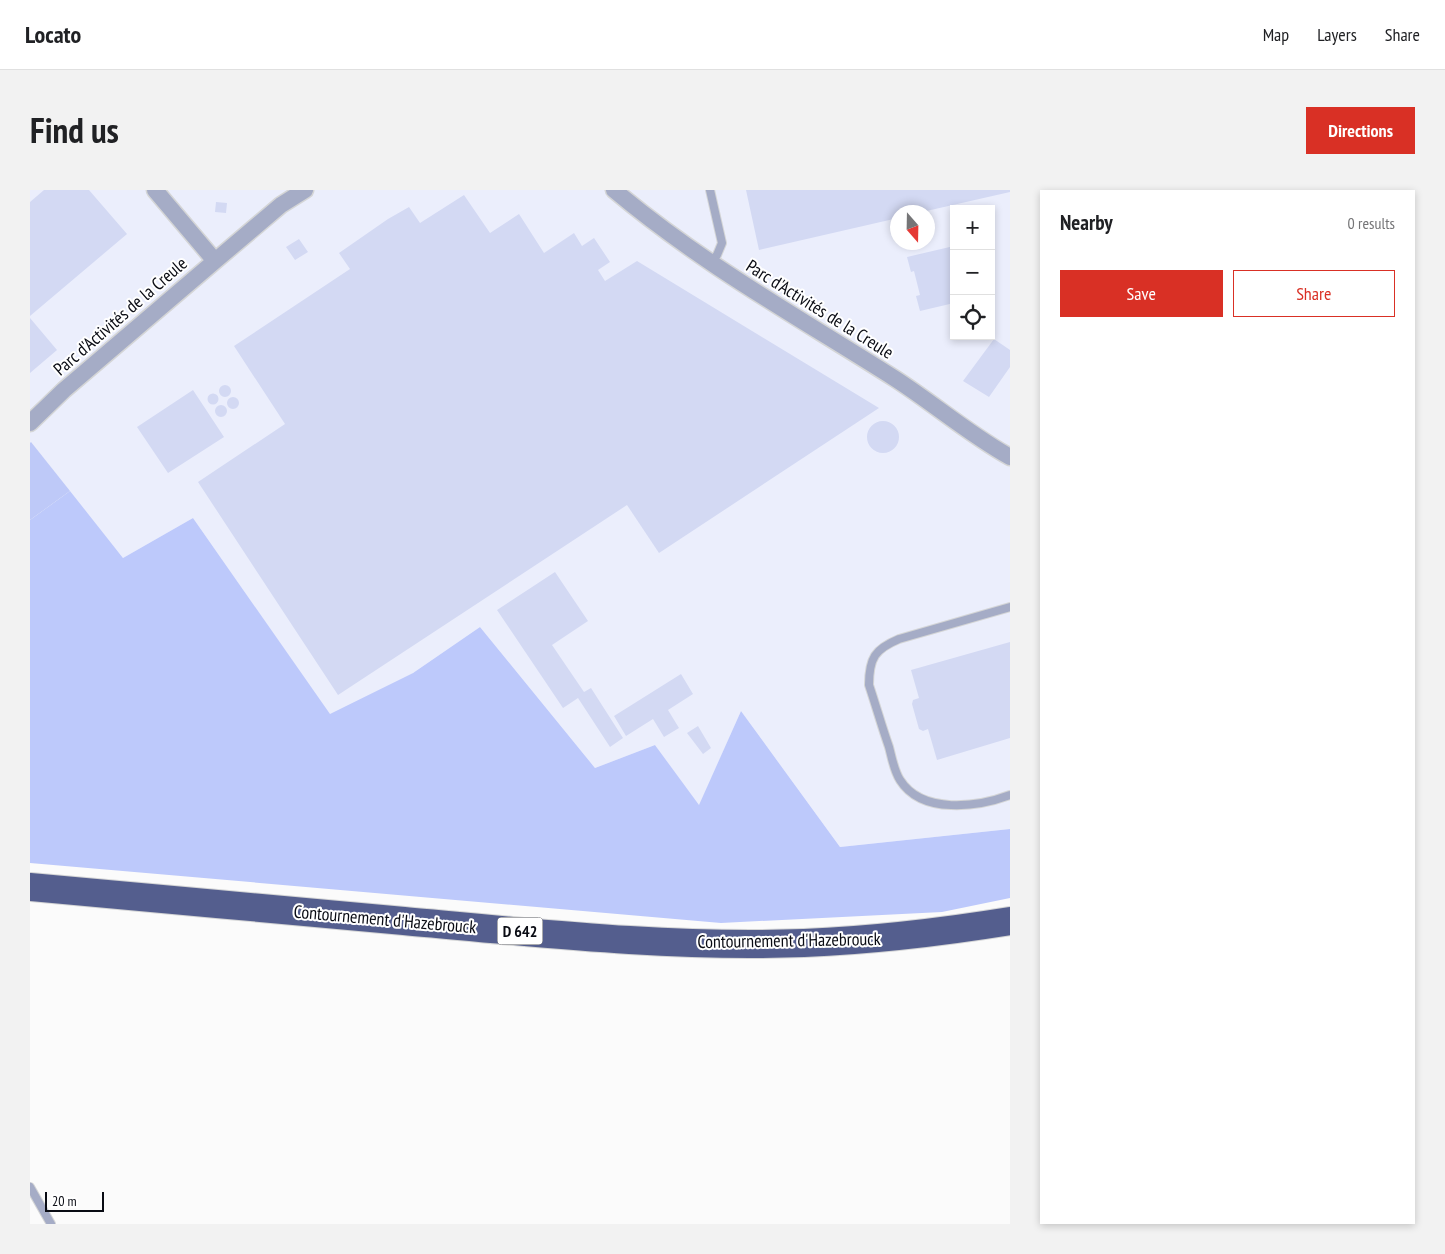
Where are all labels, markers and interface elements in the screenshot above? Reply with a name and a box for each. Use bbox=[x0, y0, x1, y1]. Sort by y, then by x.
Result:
text: Locato bbox=[25, 19, 81, 50]
text: Map bbox=[1263, 23, 1289, 46]
text: Layers bbox=[1317, 23, 1357, 46]
text: Share bbox=[1385, 23, 1420, 46]
text: Find us bbox=[30, 107, 119, 153]
button: Directions bbox=[1306, 107, 1415, 154]
north arrow bbox=[890, 205, 935, 250]
map controls bbox=[950, 205, 995, 340]
button: + bbox=[950, 205, 995, 250]
text: Nearby bbox=[1060, 209, 1113, 236]
text: 0 results bbox=[1348, 213, 1395, 233]
button: − bbox=[950, 250, 995, 295]
street label: Parc d'Activités de la Creule bbox=[48, 252, 192, 380]
street label: Parc d'Activités de la Creule bbox=[742, 254, 898, 364]
button: Save bbox=[1060, 270, 1223, 317]
button: Share bbox=[1233, 270, 1395, 317]
button: locate bbox=[950, 295, 995, 340]
street label: Contournement d'Hazebrouck bbox=[293, 900, 477, 938]
road number: D 642 bbox=[498, 918, 542, 944]
street label: Contournement d'Hazebrouck bbox=[697, 927, 881, 953]
scale bar bbox=[45, 1189, 104, 1212]
text: 20 m bbox=[52, 1192, 77, 1210]

